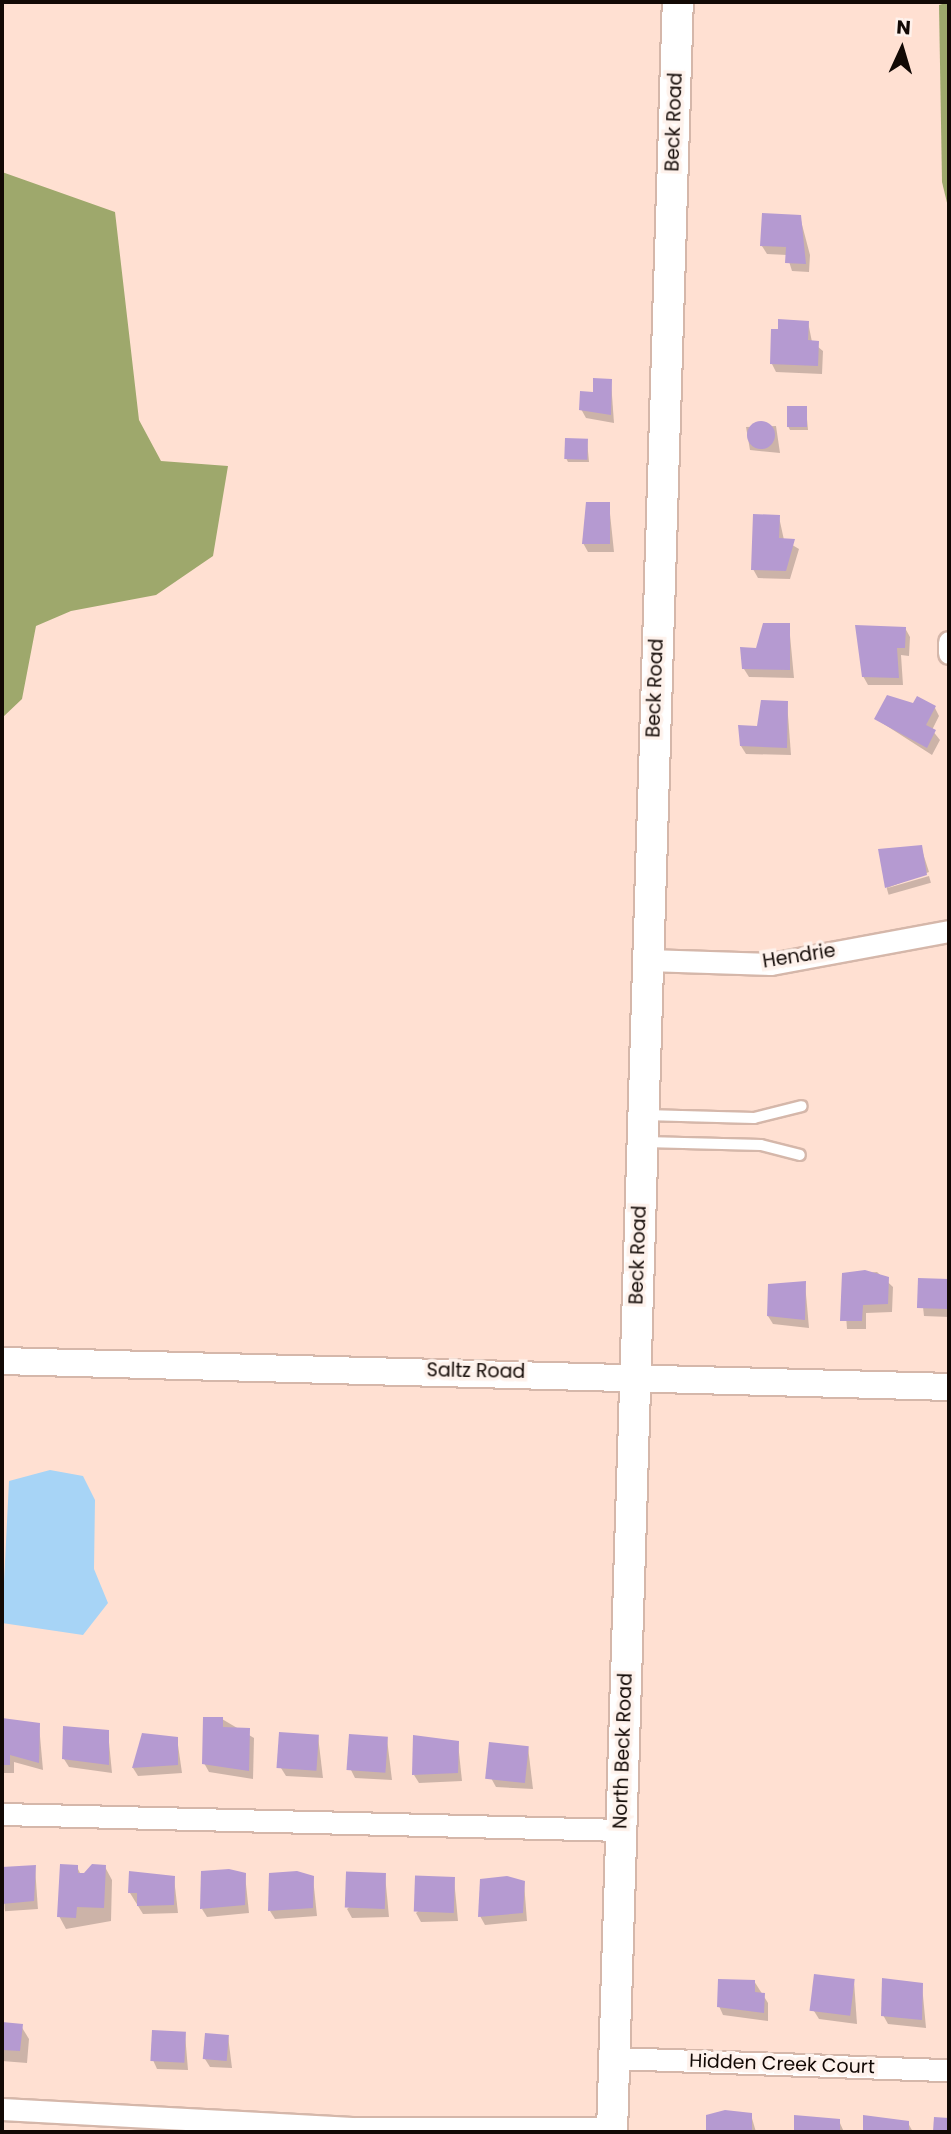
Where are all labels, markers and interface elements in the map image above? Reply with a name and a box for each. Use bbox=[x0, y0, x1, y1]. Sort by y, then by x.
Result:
north arrow bbox=[867, 14, 937, 84]
text: N bbox=[895, 14, 912, 42]
street label: Beck Road bbox=[661, 72, 687, 172]
street label: Beck Road bbox=[642, 638, 668, 738]
street label: Hendrie bbox=[761, 939, 837, 973]
street label: Beck Road bbox=[625, 1205, 651, 1305]
street label: Saltz Road bbox=[426, 1359, 526, 1383]
street label: North Beck Road bbox=[609, 1673, 637, 1829]
street label: Hidden Creek Court bbox=[689, 2049, 875, 2079]

